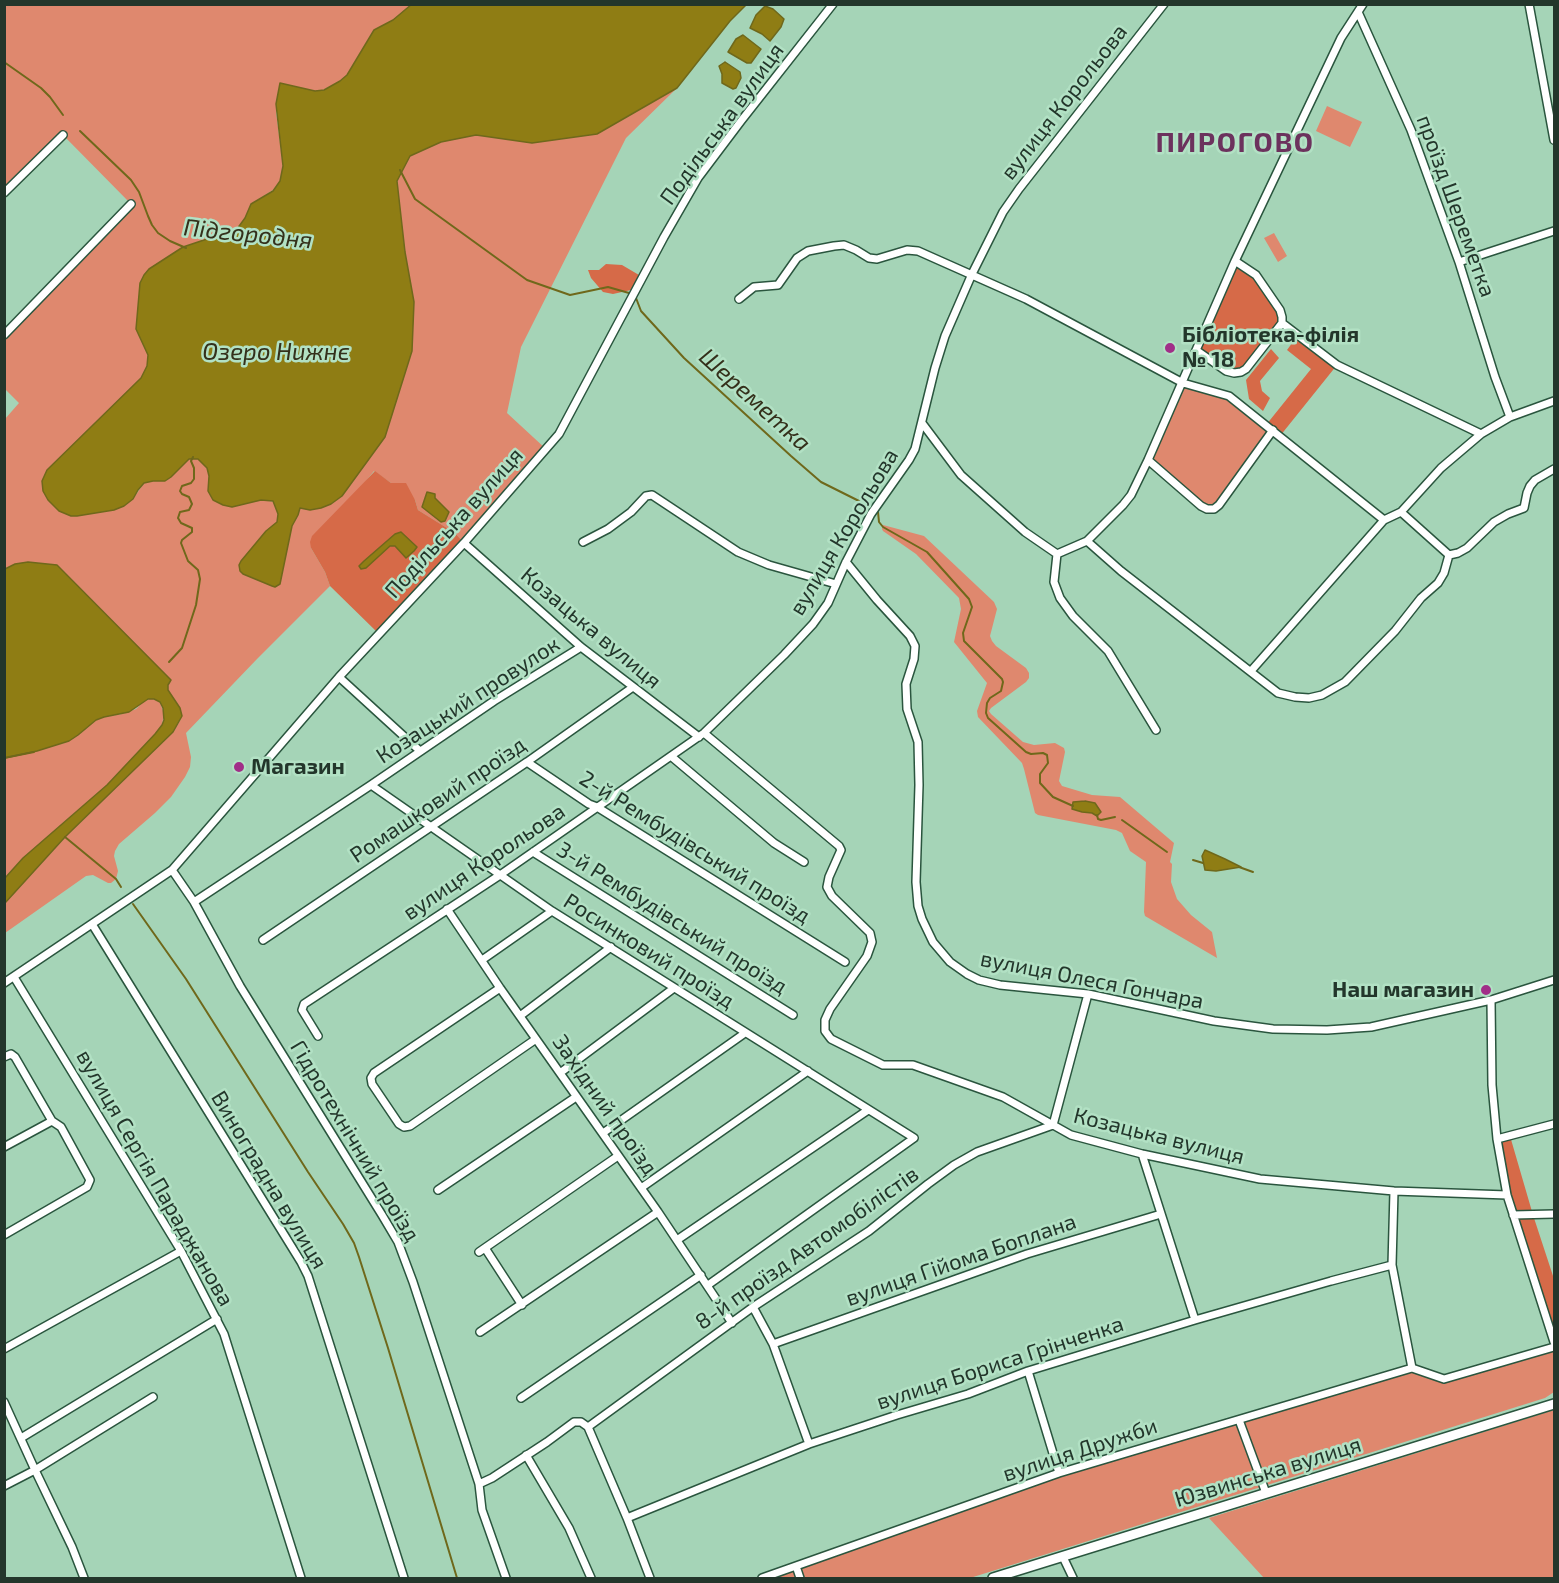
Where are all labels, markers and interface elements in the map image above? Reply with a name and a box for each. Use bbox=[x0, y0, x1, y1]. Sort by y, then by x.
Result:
street label: вулиця Корольова bbox=[995, 19, 1133, 185]
street label: Подільська вулиця bbox=[654, 38, 790, 210]
street label: проїзд Шереметка bbox=[1411, 111, 1501, 301]
district label: ПИРОГОВО bbox=[1155, 126, 1315, 160]
water label: Підгородня bbox=[182, 213, 314, 255]
place label: Бібліотека-філія № 18 bbox=[1182, 322, 1359, 374]
water label: Озеро Нижнє bbox=[202, 338, 350, 366]
marker: Бібліотека-філія № 18 bbox=[1163, 341, 1177, 355]
water label: Шереметка bbox=[693, 342, 817, 458]
street label: Подільська вулиця bbox=[379, 442, 529, 604]
street label: вулиця Корольова bbox=[784, 444, 904, 620]
street label: Козацька вулиця bbox=[515, 562, 667, 694]
street label: Козацький провулок bbox=[371, 631, 565, 769]
street label: Ромашковий проїзд bbox=[345, 731, 531, 869]
place label: Магазин bbox=[251, 754, 345, 780]
marker: Магазин bbox=[232, 760, 246, 774]
street label: 2-й Рембудівський проїзд bbox=[575, 765, 815, 929]
street label: вулиця Корольова bbox=[398, 798, 570, 926]
street label: 3-й Рембудівський проїзд bbox=[552, 836, 792, 1000]
street label: Росинковий проїзд bbox=[559, 888, 739, 1014]
street label: вулиця Олеся Гончара bbox=[978, 945, 1206, 1015]
place label: Наш магазин bbox=[1332, 977, 1474, 1003]
marker: Наш магазин bbox=[1479, 983, 1493, 997]
street label: Західний проїзд bbox=[547, 1030, 663, 1180]
street label: Гідротехнічний проїзд bbox=[285, 1036, 425, 1246]
street label: вулиця Сергія Параджанова bbox=[71, 1045, 239, 1311]
street label: Виноградна вулиця bbox=[205, 1086, 333, 1274]
street label: Козацька вулиця bbox=[1071, 1102, 1247, 1170]
street label: 8-й проїзд Автомобілістів bbox=[690, 1161, 924, 1335]
street label: вулиця Гійома Боплана bbox=[842, 1208, 1080, 1312]
street label: вулиця Бориса Грінченка bbox=[873, 1311, 1127, 1415]
street label: вулиця Дружби bbox=[999, 1413, 1161, 1487]
street label: Юзвинська вулиця bbox=[1172, 1431, 1364, 1513]

